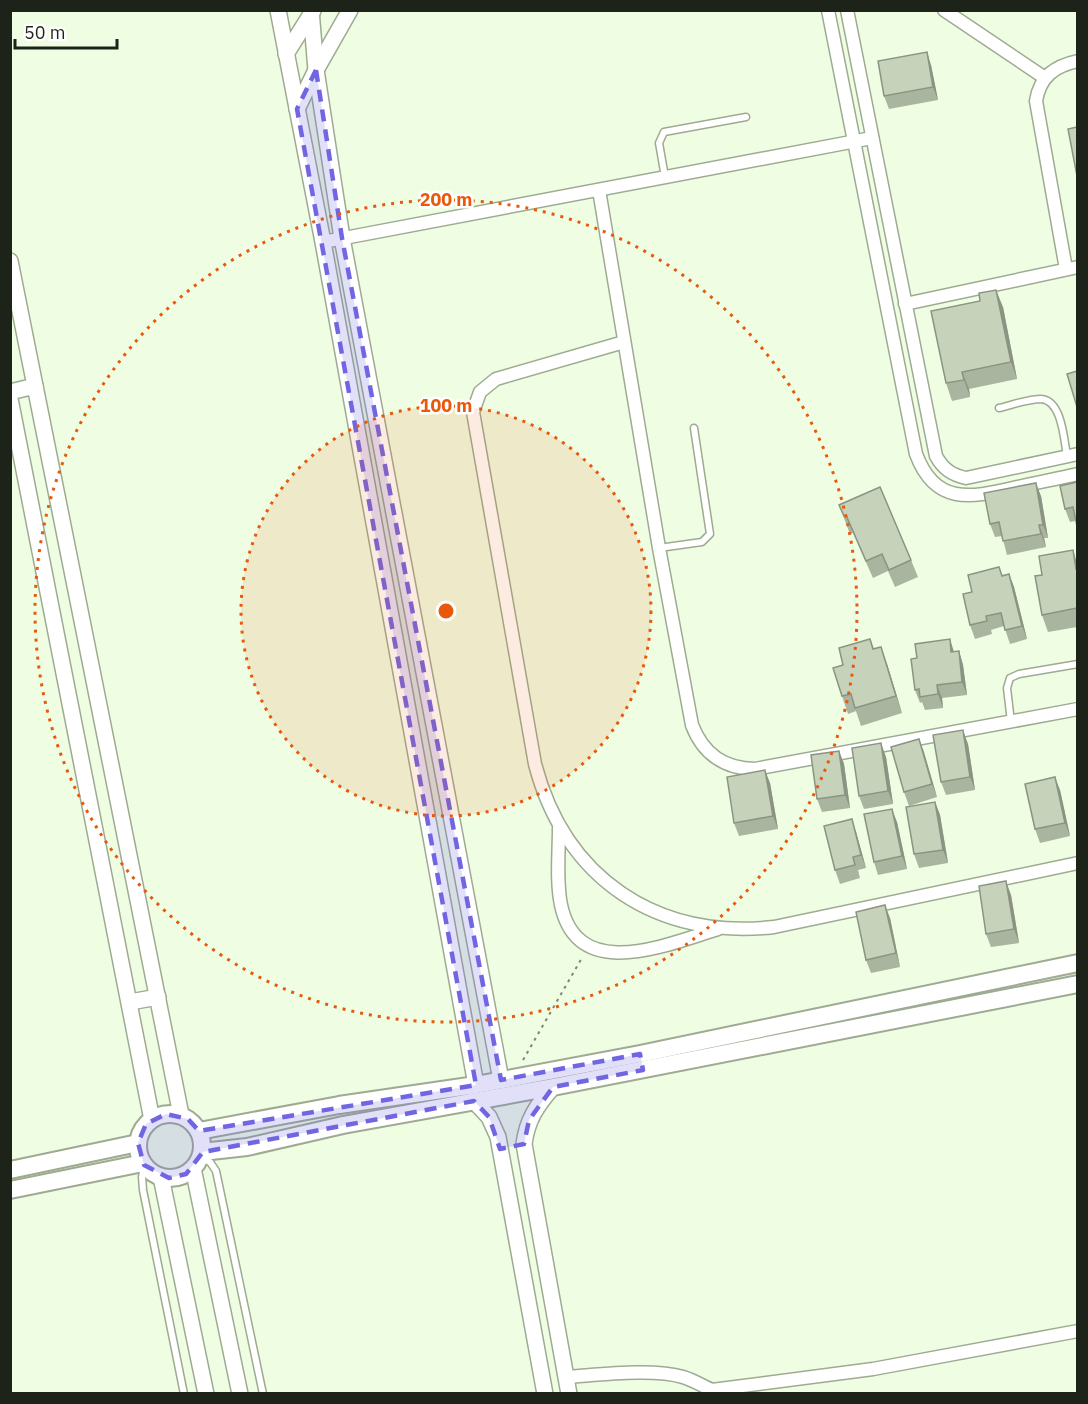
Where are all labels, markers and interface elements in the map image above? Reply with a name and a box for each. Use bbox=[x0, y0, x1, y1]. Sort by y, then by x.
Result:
scale bar bbox=[15, 12, 117, 50]
text: 50 m bbox=[24, 21, 66, 44]
text: 200 m bbox=[420, 188, 472, 211]
text: 100 m bbox=[420, 394, 472, 417]
centre of rings bbox=[436, 601, 456, 621]

